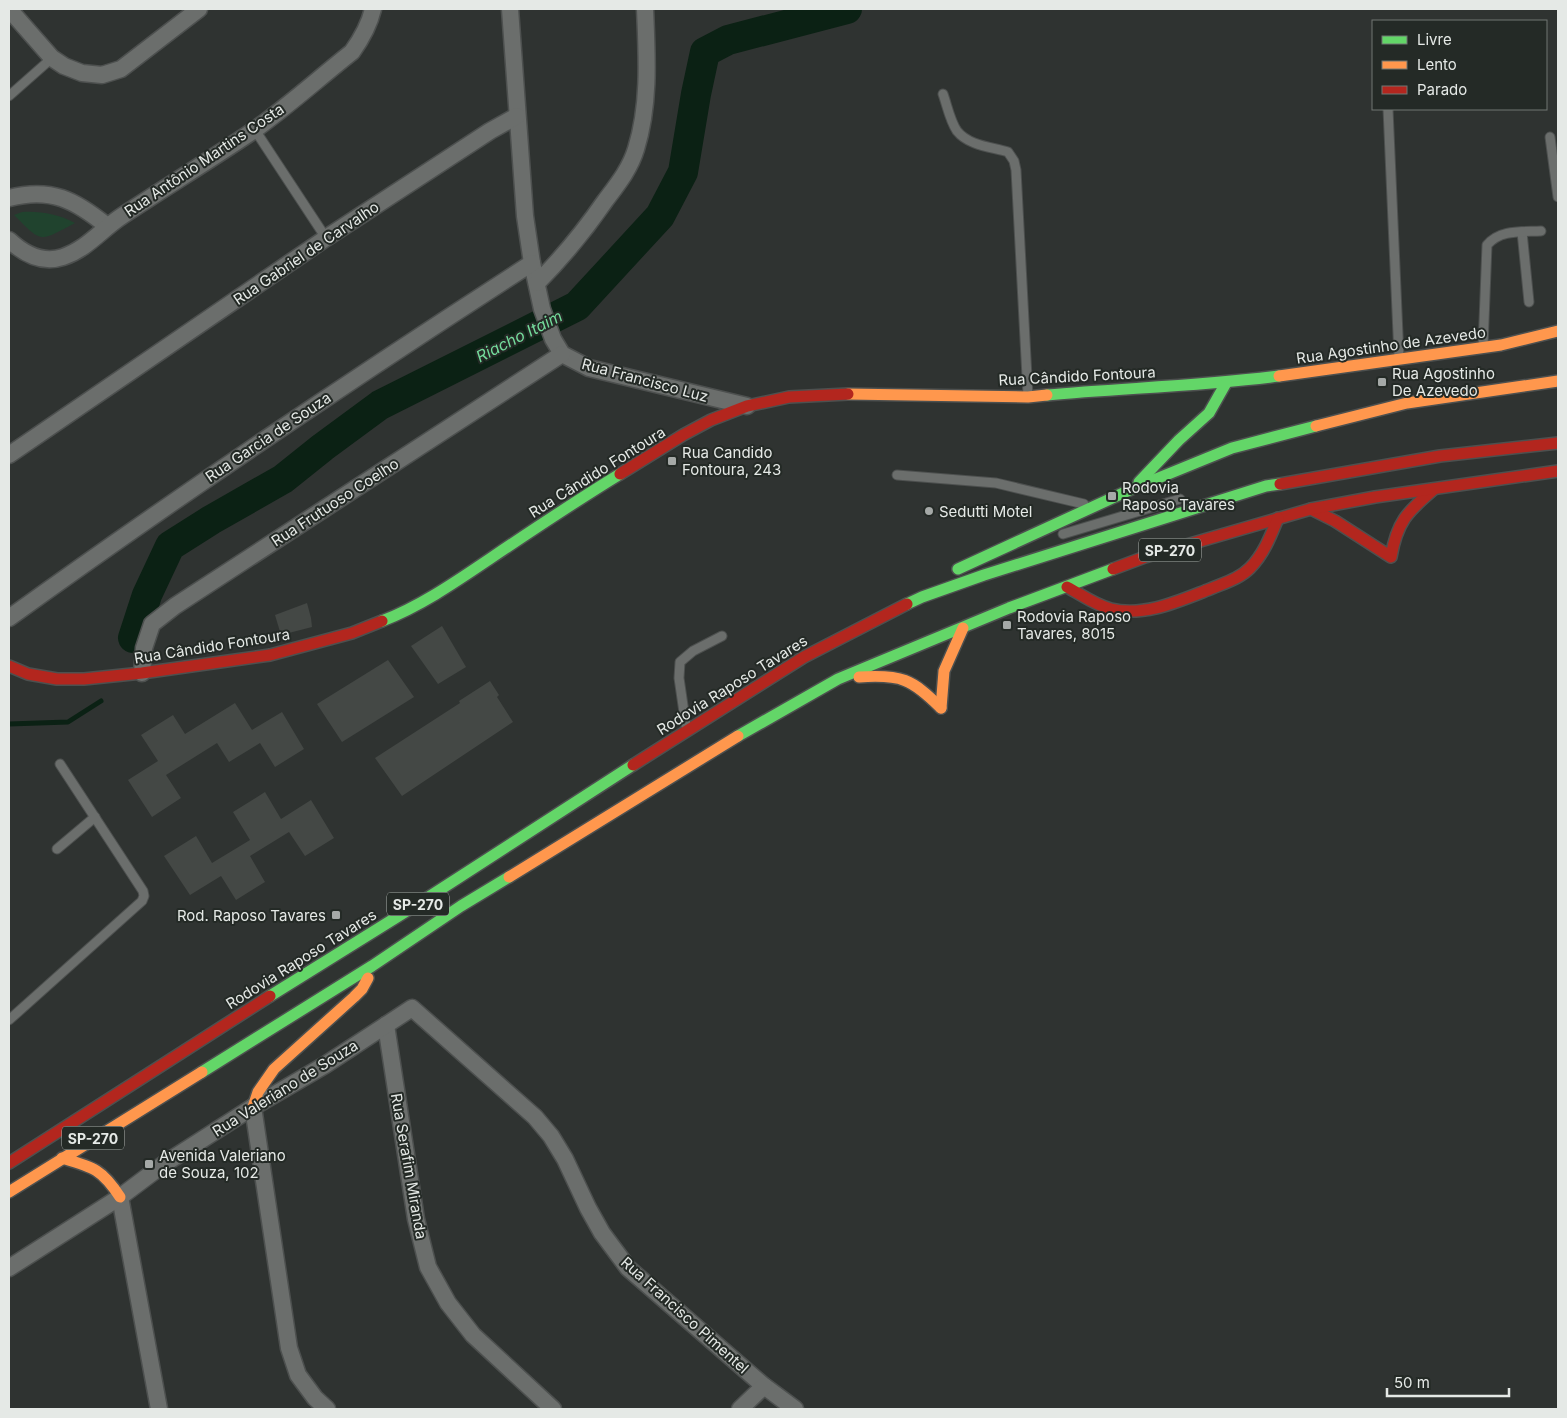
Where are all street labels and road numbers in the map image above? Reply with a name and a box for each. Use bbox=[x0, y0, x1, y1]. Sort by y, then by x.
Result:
street label: Rua Antônio Martins Costa bbox=[121, 99, 287, 221]
street label: Rua Gabriel de Carvalho bbox=[229, 197, 383, 309]
street label: Rua Agostinho de Azevedo bbox=[1295, 322, 1487, 368]
street label: Rua Francisco Luz bbox=[580, 354, 710, 406]
street label: Rua Cândido Fontoura bbox=[998, 362, 1156, 390]
street label: Rua Garcia de Souza bbox=[202, 388, 334, 486]
street label: Rua Cândido Fontoura bbox=[525, 422, 669, 522]
street label: Rua Frutuoso Coelho bbox=[268, 454, 402, 550]
road number: SP-270 bbox=[1139, 538, 1201, 562]
street label: Rua Cândido Fontoura bbox=[133, 624, 291, 668]
street label: Rodovia Raposo Tavares bbox=[653, 631, 811, 739]
road number: SP-270 bbox=[387, 892, 449, 916]
street label: Rodovia Raposo Tavares bbox=[222, 905, 380, 1013]
street label: Rua Valeriano de Souza bbox=[209, 1035, 361, 1141]
street label: Rua Serafim Miranda bbox=[387, 1092, 431, 1240]
road number: SP-270 bbox=[62, 1126, 124, 1150]
street label: Rua Francisco Pimentel bbox=[617, 1253, 753, 1377]

